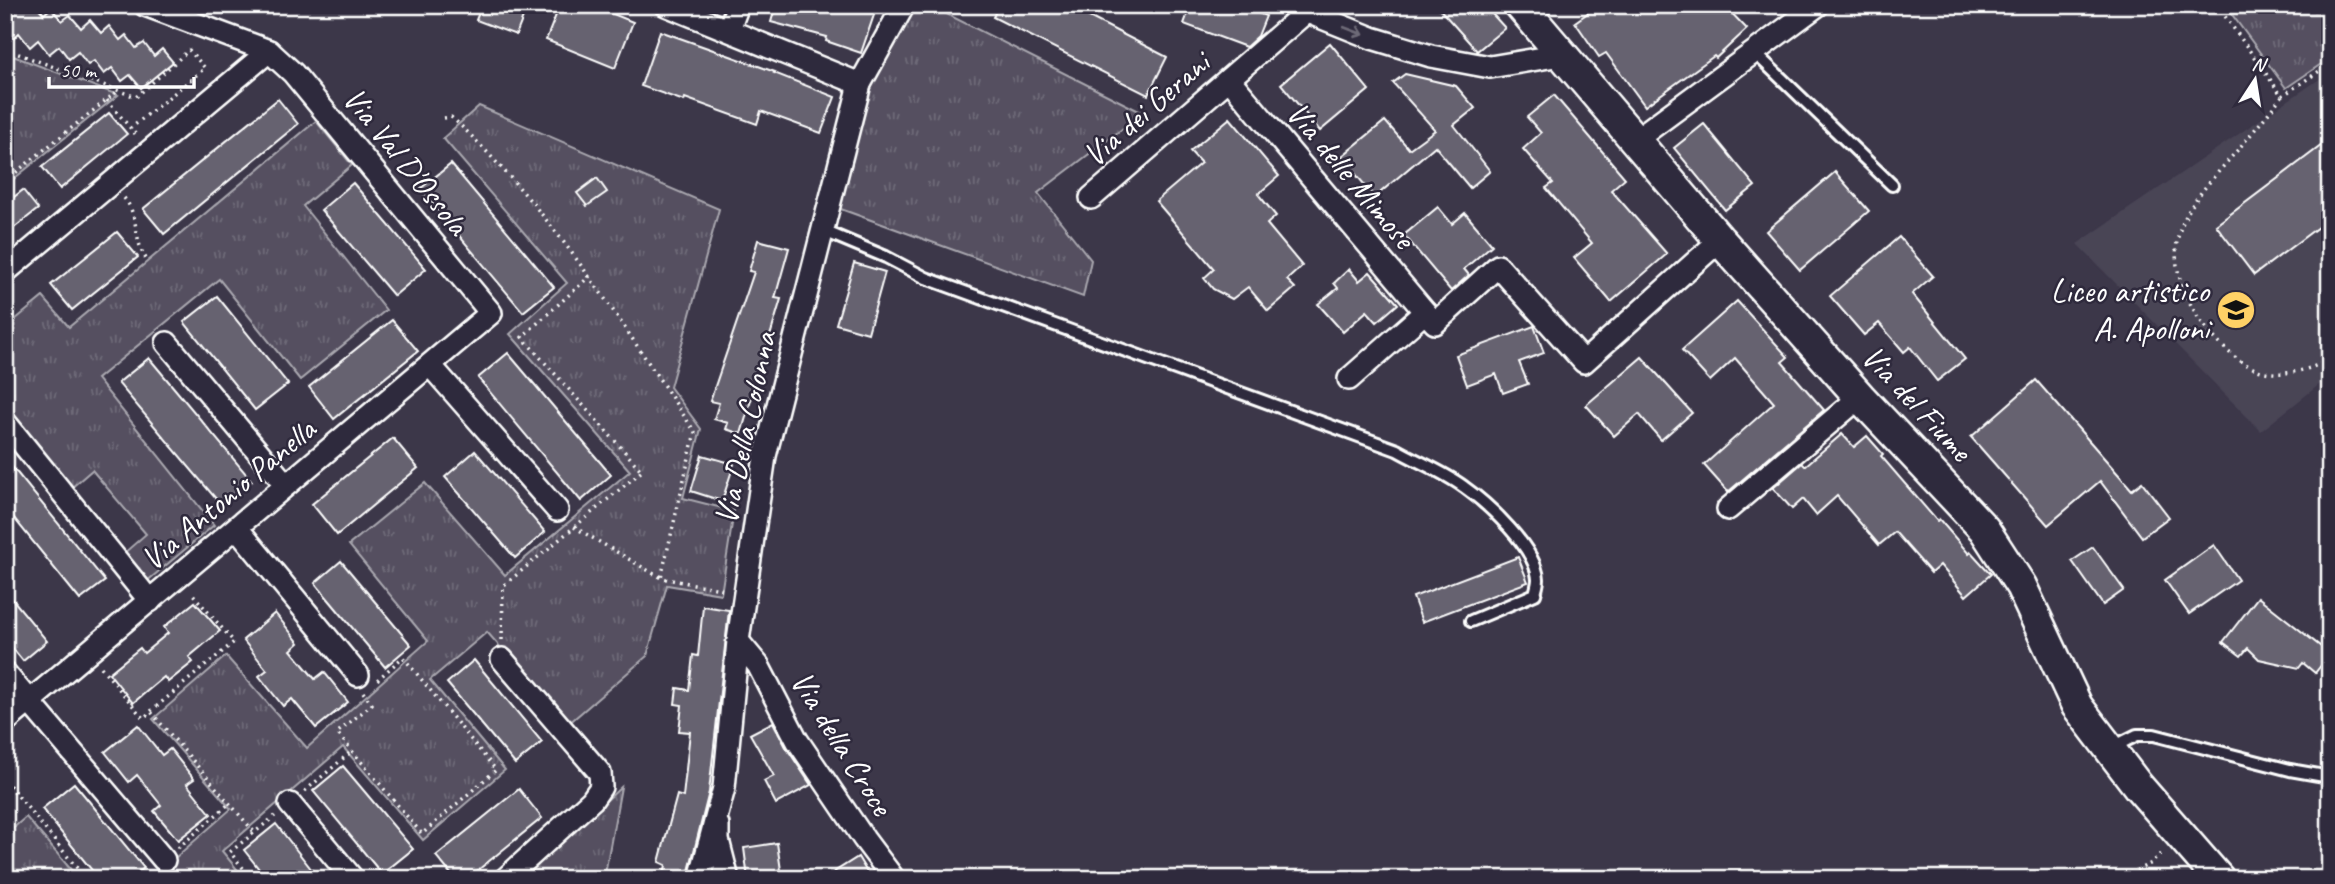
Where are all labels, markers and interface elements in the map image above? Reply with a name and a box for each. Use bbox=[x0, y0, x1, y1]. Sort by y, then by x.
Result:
one-way arrow bbox=[1342, 25, 1364, 38]
street label: Via dei Gerani bbox=[1074, 40, 1221, 176]
scale bar bbox=[49, 46, 194, 90]
north arrow bbox=[2220, 46, 2290, 116]
text: N bbox=[2250, 51, 2270, 78]
text: 50 m bbox=[60, 57, 98, 83]
street label: Via Val D'Ossola bbox=[334, 79, 479, 245]
street label: Via delle Mimose bbox=[1277, 93, 1426, 259]
place label: Liceo artistico A. Apolloni bbox=[2051, 270, 2213, 350]
school or university icon: Liceo artistico A. Apolloni bbox=[2215, 289, 2257, 331]
street label: Via Della Colonna bbox=[704, 325, 786, 528]
street label: Via del Fiume bbox=[1853, 336, 1983, 472]
street label: Via Antonio Panella bbox=[132, 408, 325, 579]
street label: Via della Croce bbox=[781, 663, 904, 825]

